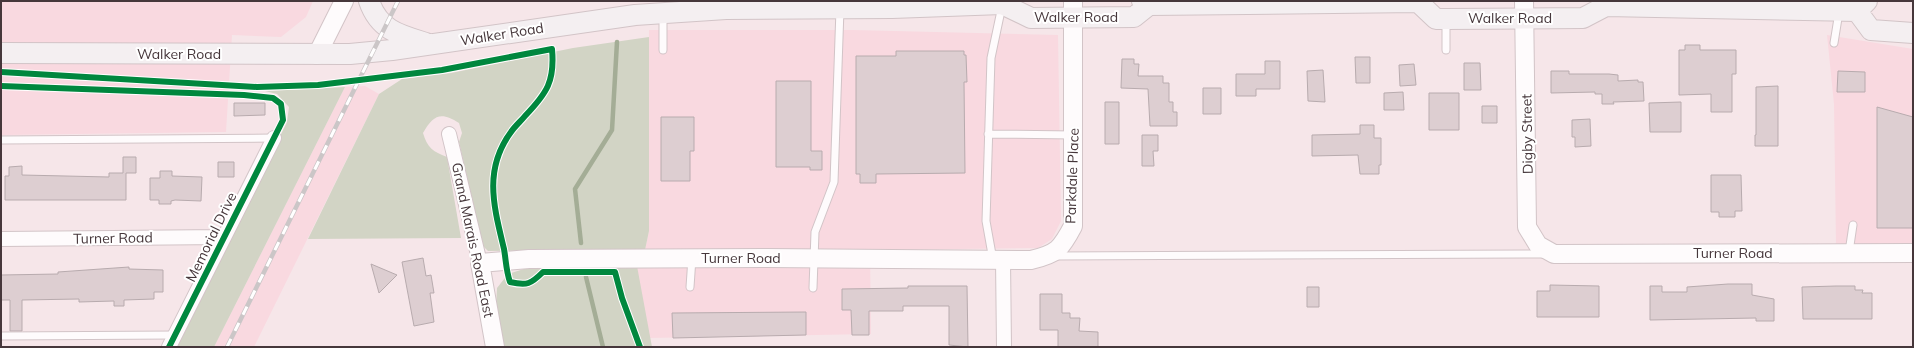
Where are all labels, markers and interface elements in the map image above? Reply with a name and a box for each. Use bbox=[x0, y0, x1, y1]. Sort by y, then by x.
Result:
street label: Walker Road bbox=[1034, 8, 1118, 26]
street label: Walker Road bbox=[1468, 9, 1552, 27]
street label: Walker Road bbox=[459, 19, 545, 49]
street label: Walker Road bbox=[137, 45, 221, 63]
street label: Digby Street bbox=[1517, 94, 1537, 174]
street label: Parkdale Place bbox=[1061, 128, 1083, 224]
street label: Grand Marais Road East bbox=[448, 161, 498, 319]
street label: Memorial Drive bbox=[182, 189, 240, 285]
street label: Turner Road bbox=[73, 228, 153, 248]
street label: Turner Road bbox=[1693, 244, 1773, 262]
street label: Turner Road bbox=[701, 249, 781, 267]

